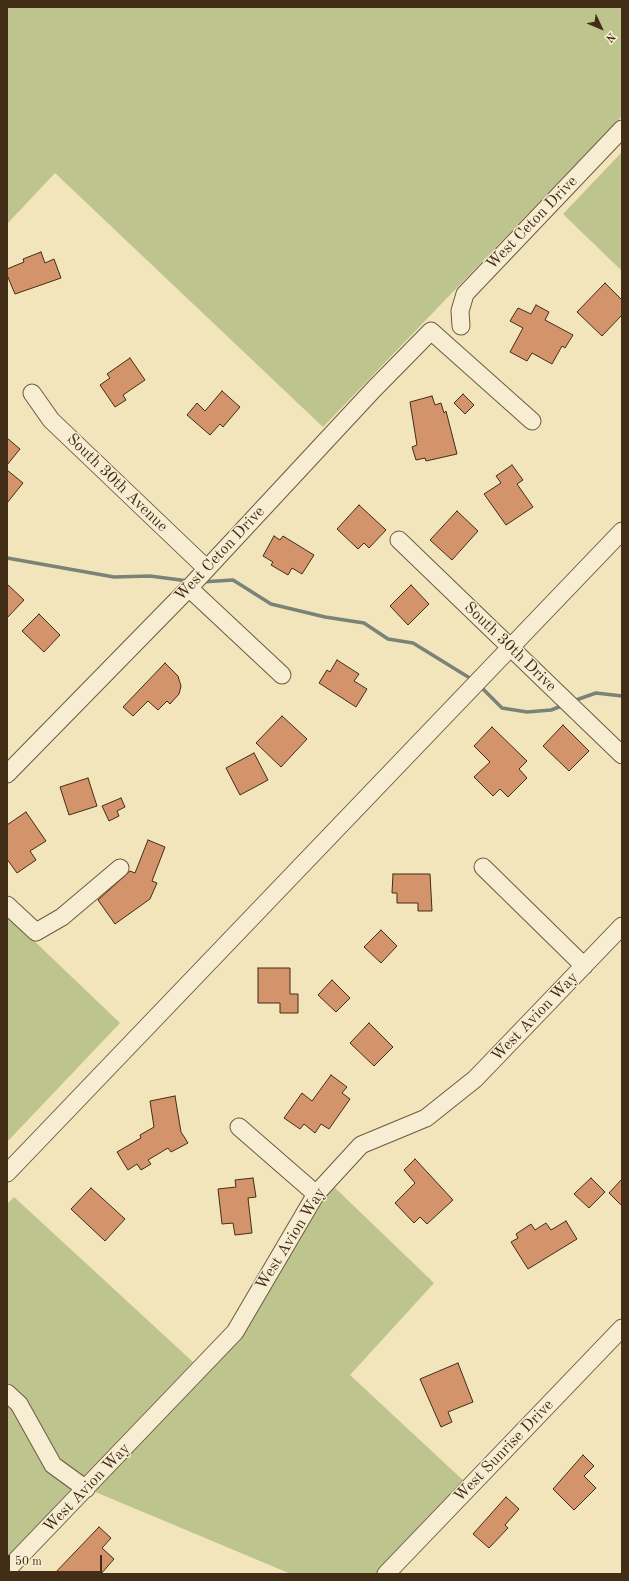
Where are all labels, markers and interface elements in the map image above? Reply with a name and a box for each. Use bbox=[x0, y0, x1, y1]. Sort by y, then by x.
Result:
north arrow bbox=[581, 8, 621, 48]
text: N bbox=[603, 30, 617, 44]
street label: West Ceton Drive bbox=[482, 172, 582, 274]
street label: South 30th Avenue bbox=[62, 430, 172, 536]
street label: West Ceton Drive bbox=[171, 502, 269, 606]
street label: South 30th Drive bbox=[460, 598, 560, 696]
street label: West Avion Way bbox=[487, 968, 583, 1066]
street label: West Avion Way bbox=[252, 1184, 330, 1294]
street label: West Sunrise Drive bbox=[450, 1396, 558, 1506]
street label: West Avion Way bbox=[39, 1439, 135, 1537]
scale bar bbox=[10, 1547, 104, 1573]
text: 50 m bbox=[15, 1556, 42, 1568]

